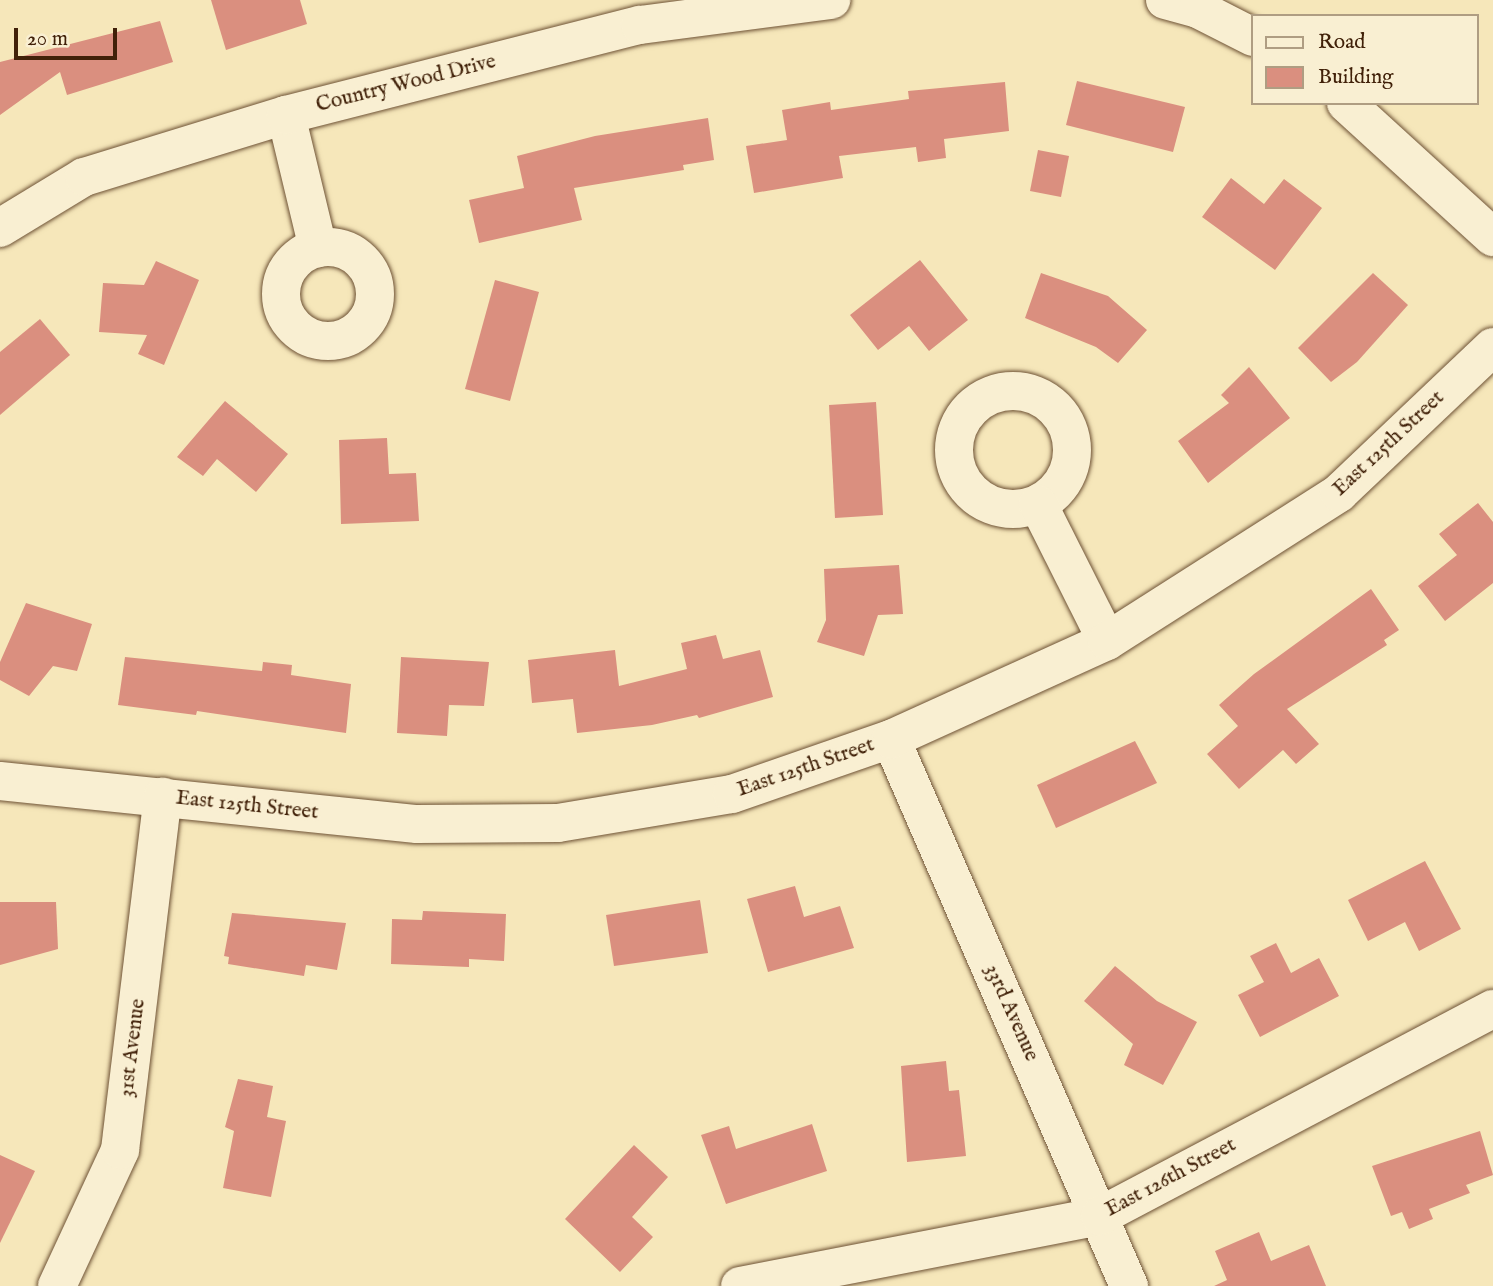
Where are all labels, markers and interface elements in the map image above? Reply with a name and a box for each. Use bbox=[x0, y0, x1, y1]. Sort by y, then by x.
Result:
scale bar bbox=[18, 14, 121, 58]
legend bbox=[1252, 14, 1479, 105]
text: 20 m bbox=[27, 26, 68, 53]
text: Road bbox=[1318, 29, 1365, 56]
street label: Country Wood Drive bbox=[314, 49, 498, 119]
text: Building bbox=[1318, 64, 1393, 91]
street label: East 125th Street bbox=[1328, 386, 1450, 502]
street label: East 125th Street bbox=[734, 733, 878, 803]
street label: East 125th Street bbox=[174, 786, 320, 826]
street label: 33rd Avenue bbox=[978, 961, 1044, 1065]
street label: 31st Avenue bbox=[114, 997, 152, 1099]
street label: East 126th Street bbox=[1101, 1133, 1241, 1223]

